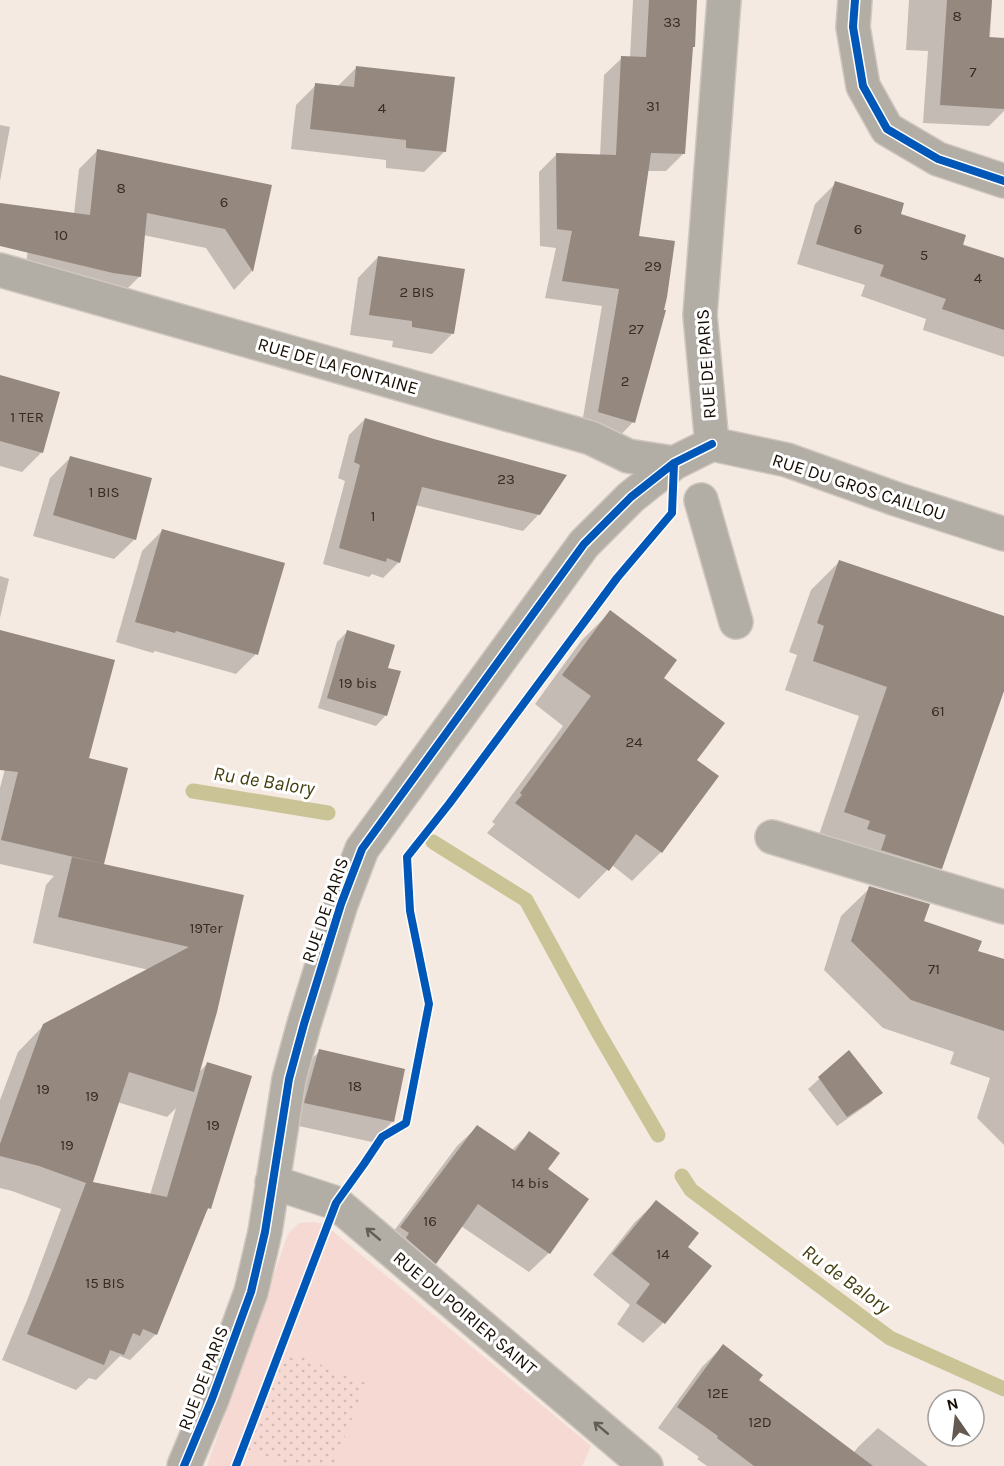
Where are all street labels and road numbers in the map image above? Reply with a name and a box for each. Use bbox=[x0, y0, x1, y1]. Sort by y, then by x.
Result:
street label: RUE DE PARIS bbox=[691, 308, 721, 420]
street label: RUE DE LA FONTAINE bbox=[255, 333, 421, 399]
street label: RUE DU GROS CAILLOU bbox=[769, 449, 949, 525]
street label: RUE DE PARIS bbox=[297, 854, 353, 966]
street label: RUE DU POIRIER SAINT bbox=[389, 1246, 541, 1380]
street label: RUE DE PARIS bbox=[173, 1323, 233, 1433]

